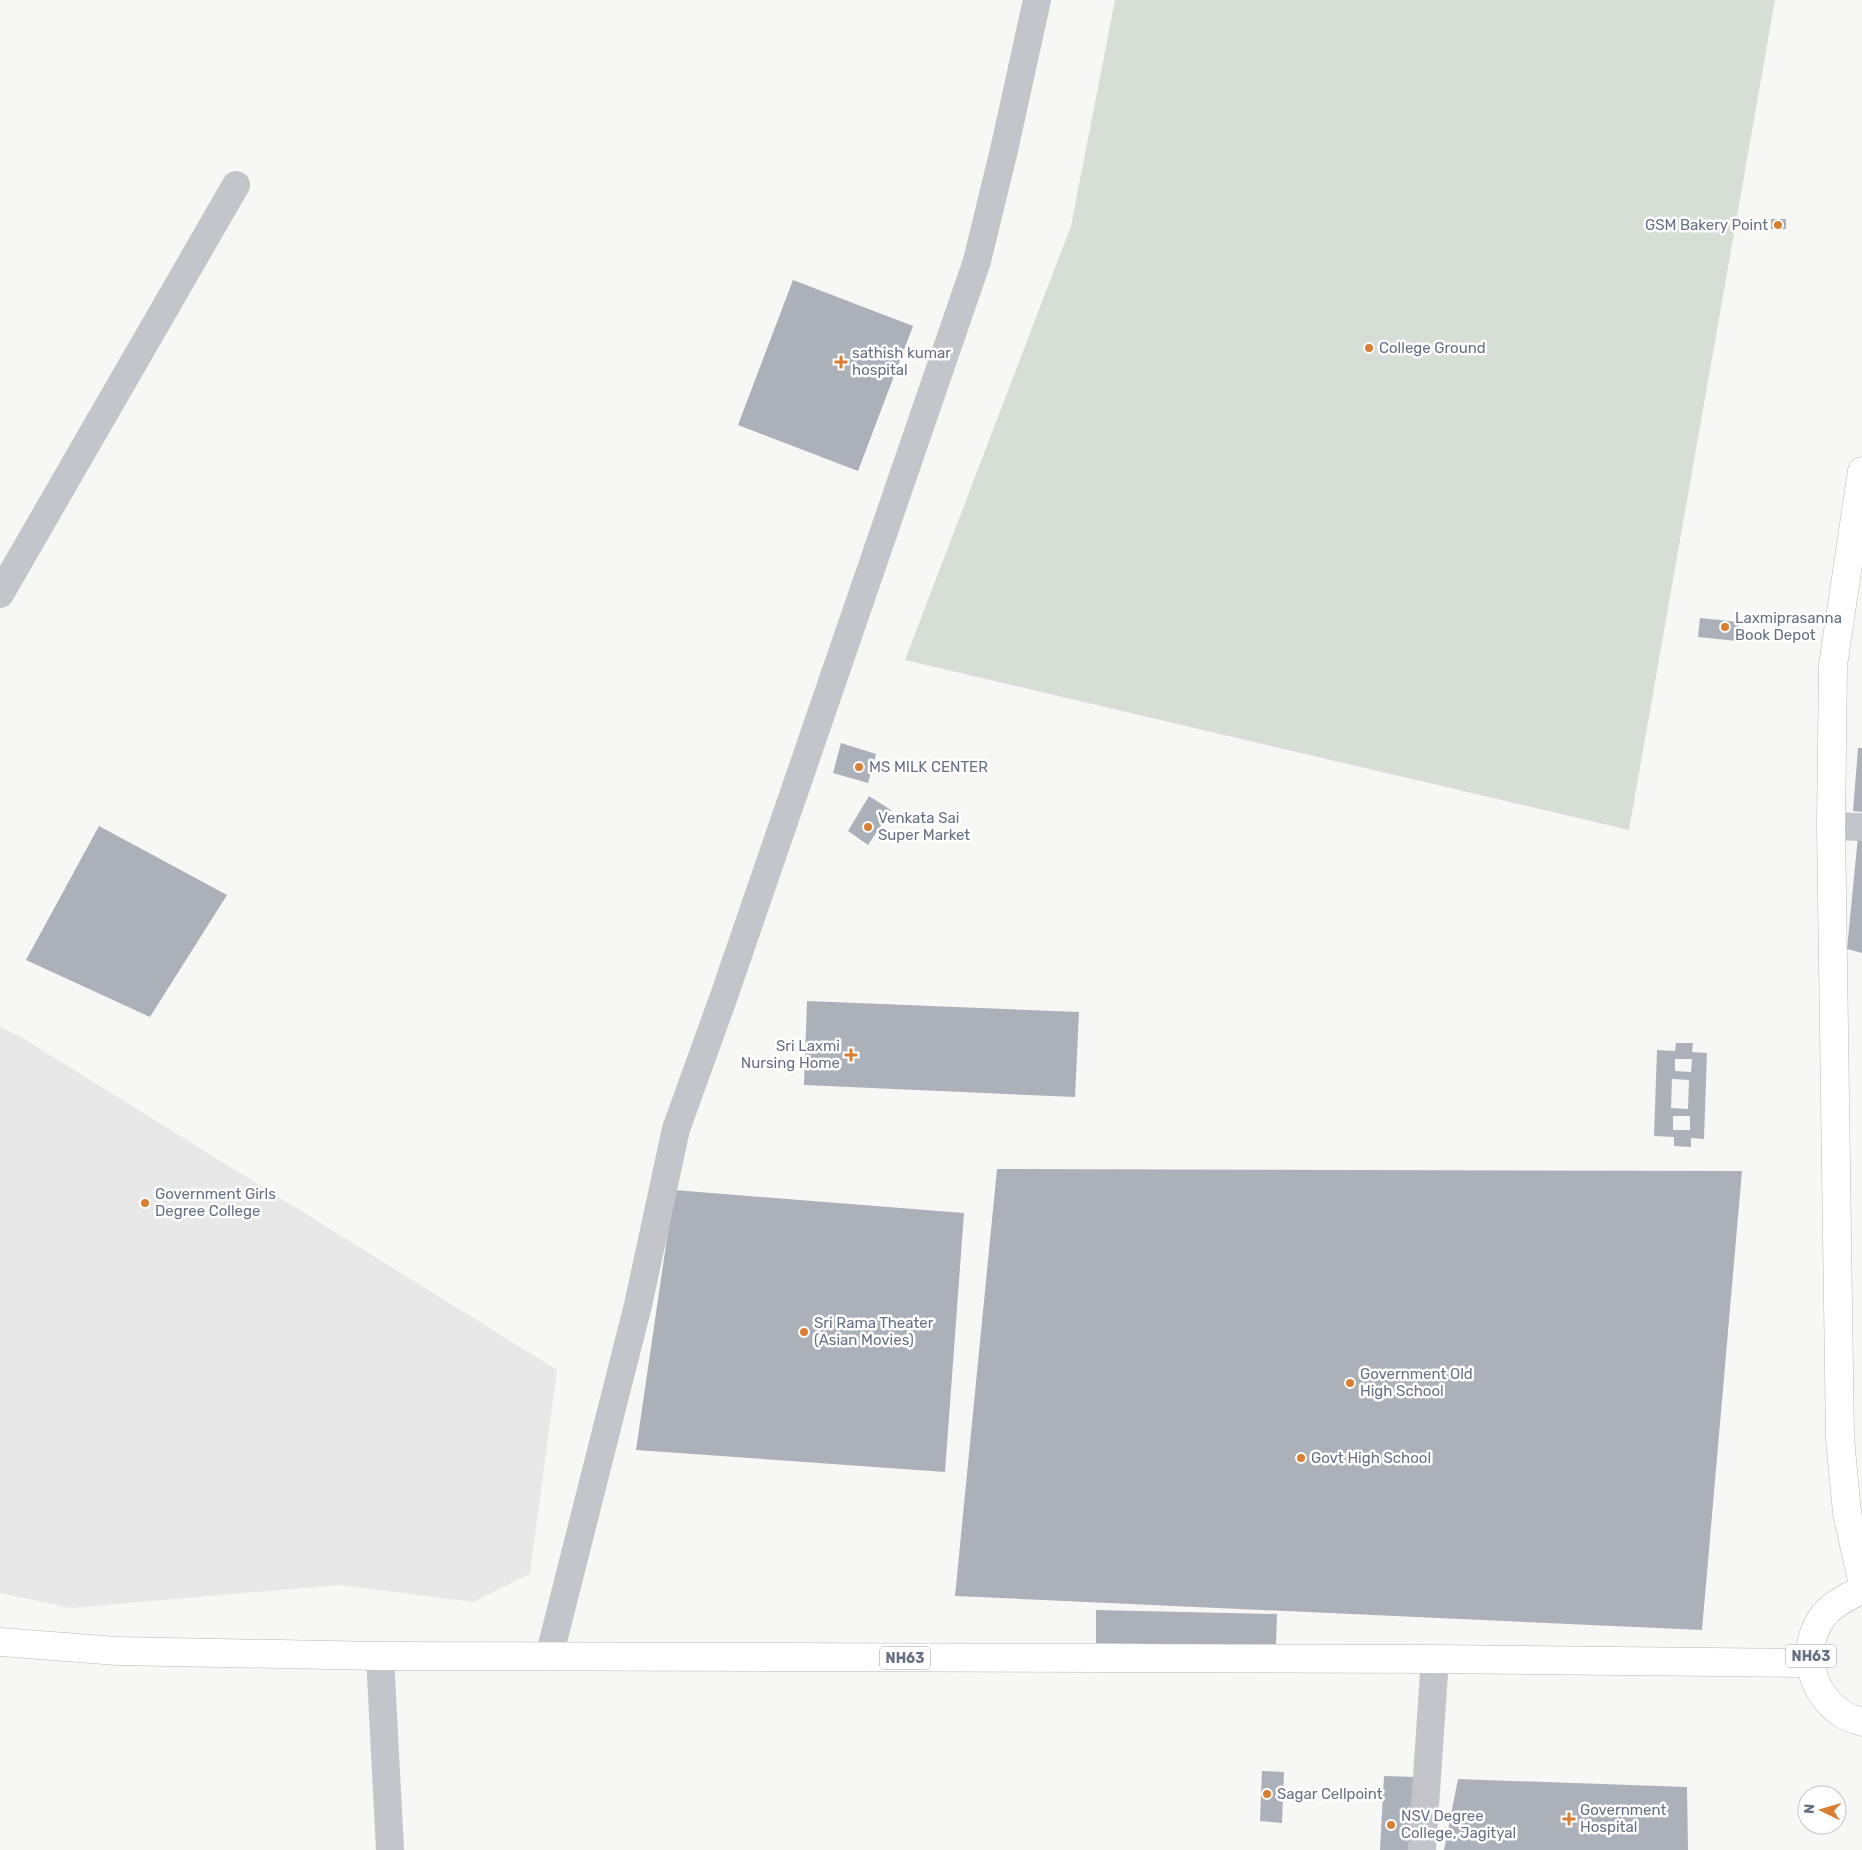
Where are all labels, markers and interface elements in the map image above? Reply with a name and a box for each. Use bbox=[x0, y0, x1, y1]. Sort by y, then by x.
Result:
place label: GSM Bakery Point bbox=[1645, 216, 1768, 234]
marker: GSM Bakery Point bbox=[1772, 219, 1784, 231]
place label: College Ground bbox=[1379, 339, 1486, 357]
marker: College Ground bbox=[1363, 342, 1375, 354]
place label: sathish kumar hospital bbox=[852, 344, 951, 379]
marker: sathish kumar hospital bbox=[834, 355, 848, 369]
place label: Laxmiprasanna Book Depot bbox=[1735, 609, 1842, 644]
marker: Laxmiprasanna Book Depot bbox=[1719, 621, 1731, 633]
place label: MS MILK CENTER bbox=[869, 758, 988, 776]
marker: MS MILK CENTER bbox=[853, 761, 865, 773]
place label: Venkata Sai Super Market bbox=[878, 809, 970, 844]
marker: Venkata Sai Super Market bbox=[862, 821, 874, 833]
place label: Sri Laxmi Nursing Home bbox=[741, 1037, 840, 1072]
marker: Sri Laxmi Nursing Home bbox=[844, 1048, 858, 1062]
place label: Government Girls Degree College bbox=[155, 1185, 276, 1220]
marker: Government Girls Degree College bbox=[139, 1197, 151, 1209]
place label: Sri Rama Theater (Asian Movies) bbox=[814, 1314, 934, 1349]
marker: Sri Rama Theater (Asian Movies) bbox=[798, 1326, 810, 1338]
place label: Government Old High School bbox=[1360, 1365, 1473, 1400]
marker: Government Old High School bbox=[1344, 1377, 1356, 1389]
place label: Govt High School bbox=[1311, 1449, 1431, 1467]
marker: Govt High School bbox=[1295, 1452, 1307, 1464]
road number: NH63 bbox=[1786, 1644, 1836, 1668]
road number: NH63 bbox=[880, 1646, 930, 1670]
place label: Sagar Cellpoint bbox=[1277, 1785, 1383, 1803]
north arrow bbox=[1797, 1785, 1847, 1835]
marker: Sagar Cellpoint bbox=[1261, 1788, 1273, 1800]
place label: Government Hospital bbox=[1580, 1801, 1666, 1836]
text: N bbox=[1801, 1803, 1818, 1815]
place label: NSV Degree College, Jagityal bbox=[1401, 1807, 1516, 1842]
marker: Government Hospital bbox=[1562, 1812, 1576, 1826]
marker: NSV Degree College, Jagityal bbox=[1385, 1819, 1397, 1831]

